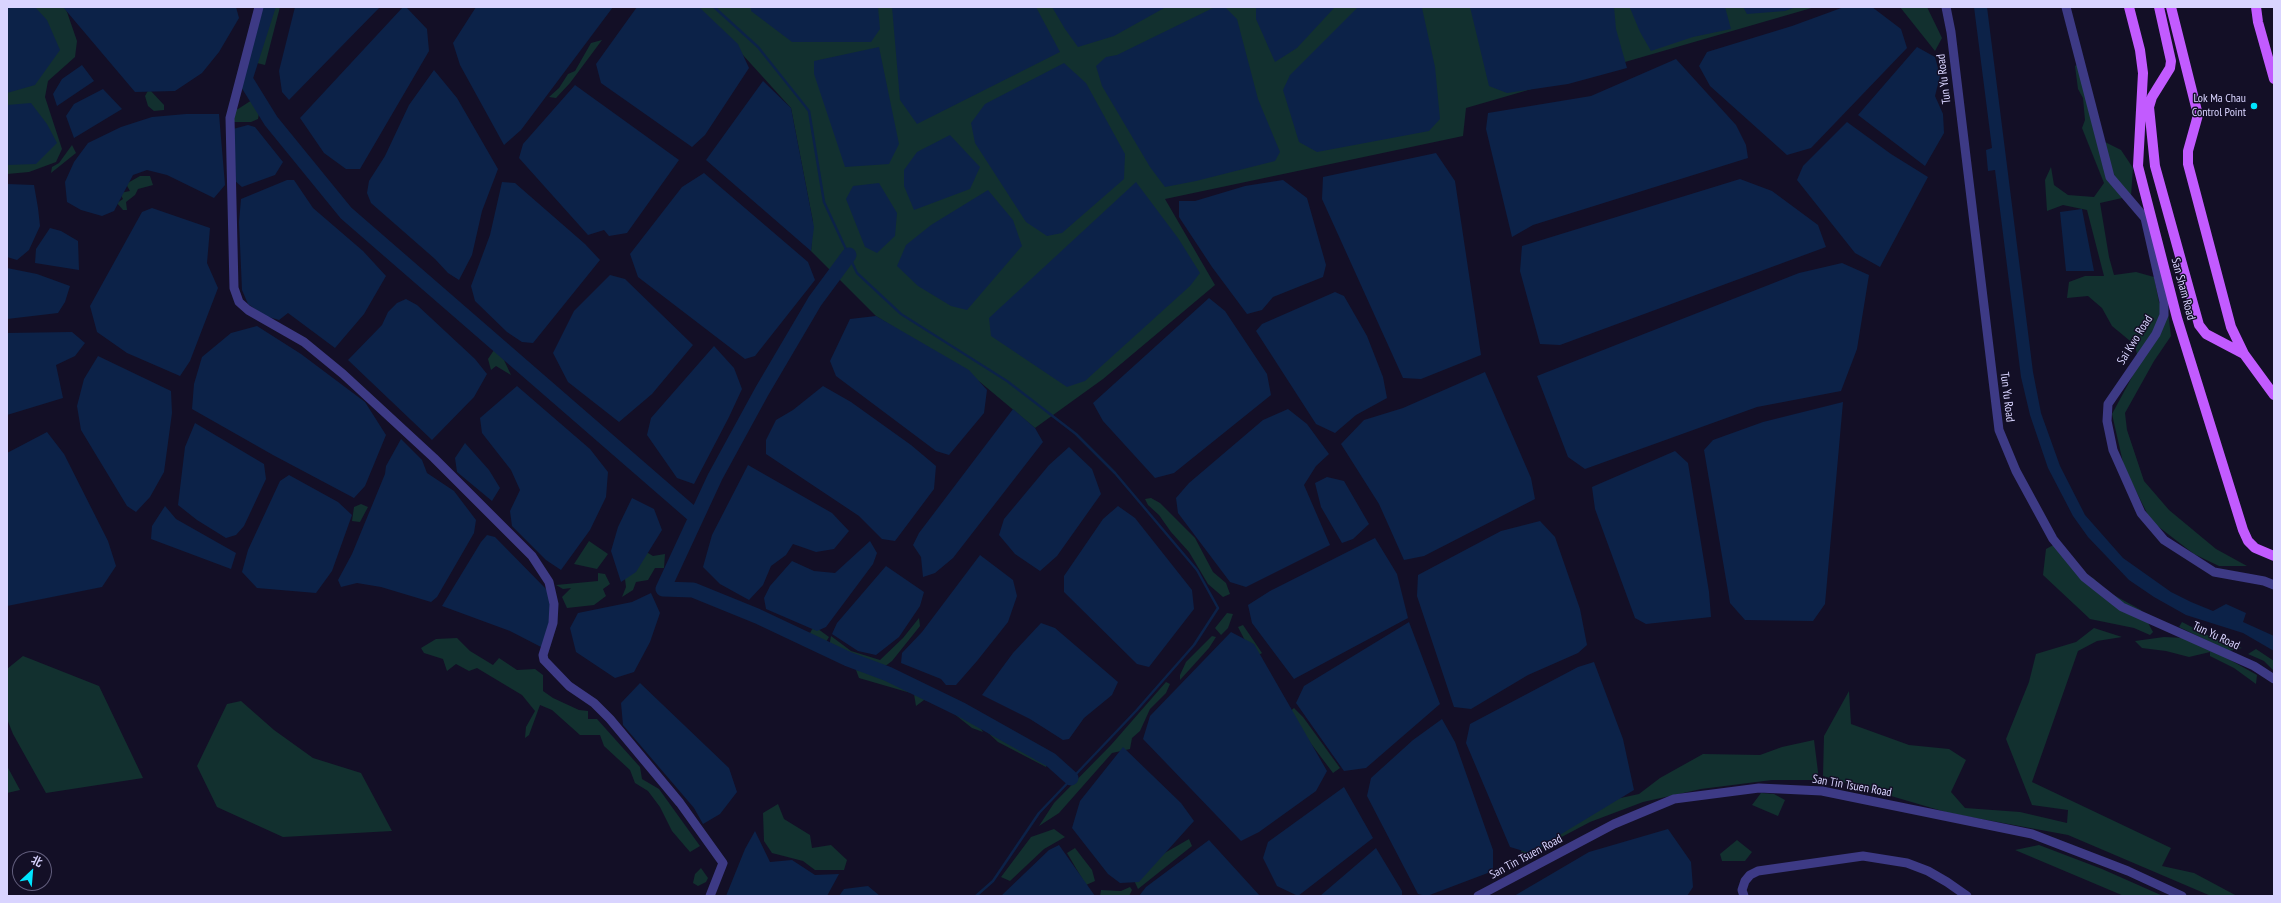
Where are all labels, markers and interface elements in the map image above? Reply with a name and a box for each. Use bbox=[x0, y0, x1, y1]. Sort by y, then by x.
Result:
street label: Tun Yu Road bbox=[1934, 53, 1954, 105]
place label: Lok Ma Chau Control Point bbox=[2192, 92, 2246, 120]
marker: Lok Ma Chau Control Point bbox=[2249, 101, 2259, 111]
street label: San Sham Road bbox=[2168, 256, 2198, 322]
street label: Sai Kwo Road bbox=[2114, 313, 2156, 367]
street label: Tun Yu Road bbox=[1997, 371, 2017, 423]
street label: Tun Yu Road bbox=[2190, 619, 2242, 653]
street label: San Tin Tsuen Road bbox=[1811, 772, 1893, 800]
street label: San Tin Tsuen Road bbox=[1487, 832, 1565, 882]
north arrow bbox=[12, 851, 52, 891]
text: 北 bbox=[29, 852, 45, 870]

